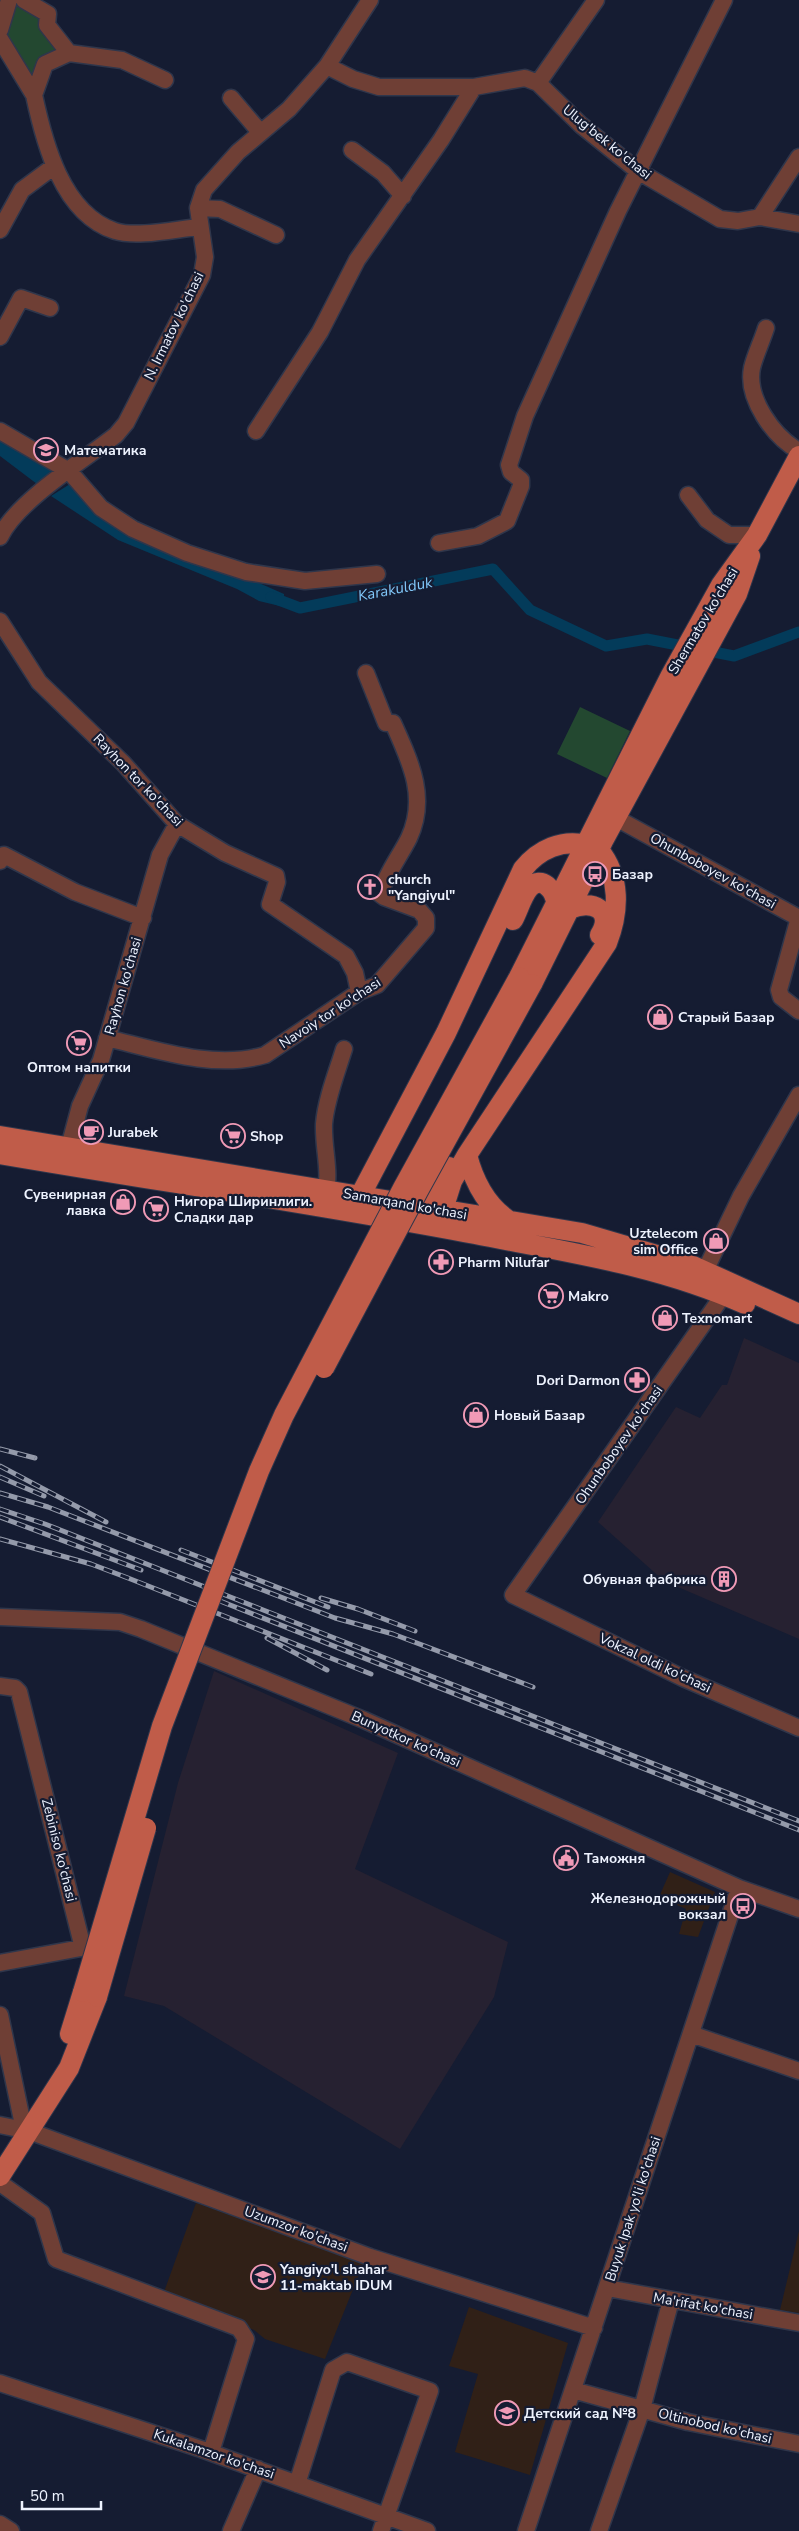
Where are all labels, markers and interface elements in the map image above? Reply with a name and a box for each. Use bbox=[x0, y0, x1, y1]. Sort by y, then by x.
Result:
street label: Ulug'bek ko'chasi bbox=[559, 100, 655, 184]
street label: N. Irmatov ko'chasi bbox=[140, 269, 208, 383]
school or university icon: Математика bbox=[33, 437, 59, 463]
place label: Математика bbox=[64, 441, 147, 460]
street label: Shermatov ko'chasi bbox=[664, 564, 742, 678]
water label: Karakulduk bbox=[356, 572, 434, 606]
street label: Rayhon tor ko'chasi bbox=[89, 730, 187, 830]
street label: Ohunboboyev ko'chasi bbox=[647, 828, 779, 914]
bus stop icon: Базар bbox=[582, 861, 608, 887]
place label: Базар bbox=[612, 865, 653, 884]
place label: church "Yangiyul" bbox=[388, 870, 455, 905]
church icon: church "Yangiyul" bbox=[357, 874, 383, 900]
street label: Rayhon ko'chasi bbox=[100, 935, 146, 1037]
street label: Navoiy tor ko'chasi bbox=[276, 973, 384, 1053]
shop icon: Cтарый Базар bbox=[647, 1004, 673, 1030]
place label: Cтарый Базар bbox=[678, 1008, 775, 1027]
supermarket icon: Оптом напитки bbox=[66, 1030, 92, 1056]
place label: Оптом напитки bbox=[27, 1058, 131, 1077]
cafe icon: Jurabek bbox=[78, 1119, 104, 1145]
place label: Jurabek bbox=[107, 1123, 158, 1142]
supermarket icon: Shop bbox=[220, 1123, 246, 1149]
place label: Shop bbox=[250, 1127, 284, 1146]
street label: Samarqand ko'chasi bbox=[342, 1184, 468, 1224]
place label: Сувенирная лавка bbox=[24, 1185, 106, 1220]
shop icon: Сувенирная лавка bbox=[110, 1189, 136, 1215]
place label: Нигора Ширинлиги. Сладки дар bbox=[174, 1192, 312, 1227]
supermarket icon: Нигора Ширинлиги. Сладки дар bbox=[143, 1196, 169, 1222]
place label: Uztelecom sim Office bbox=[629, 1224, 698, 1259]
shop icon: Uztelecom sim Office bbox=[703, 1228, 729, 1254]
pharmacy icon: Pharm Nilufar bbox=[428, 1249, 454, 1275]
place label: Pharm Nilufar bbox=[458, 1253, 550, 1272]
supermarket icon: Makro bbox=[538, 1283, 564, 1309]
place label: Makro bbox=[568, 1287, 609, 1306]
shop icon: Texnomart bbox=[652, 1305, 678, 1331]
place label: Texnomart bbox=[682, 1309, 753, 1328]
pharmacy icon: Dori Darmon bbox=[624, 1367, 650, 1393]
place label: Dori Darmon bbox=[536, 1371, 620, 1390]
street label: Ohunboboyev ko'chasi bbox=[571, 1382, 667, 1508]
shop icon: Новый Базар bbox=[463, 1402, 489, 1428]
place label: Новый Базар bbox=[494, 1406, 585, 1425]
building icon: Обувная фабрика bbox=[711, 1566, 737, 1592]
place label: Обувная фабрика bbox=[583, 1570, 706, 1589]
street label: Vokzal oldi ko'chasi bbox=[595, 1628, 714, 1697]
street label: Bunyotkor ko'chasi bbox=[348, 1706, 464, 1772]
street label: Zebiniso ko'chasi bbox=[37, 1796, 81, 1904]
public building icon: Таможня bbox=[553, 1845, 579, 1871]
place label: Таможня bbox=[584, 1849, 645, 1868]
place label: Железнодорожный вокзал bbox=[591, 1889, 726, 1924]
bus stop icon: Железнодорожный вокзал bbox=[730, 1893, 756, 1919]
street label: Buyuk Ipak yo'li ko'chasi bbox=[601, 2134, 665, 2284]
street label: Uzumzor ko'chasi bbox=[242, 2201, 350, 2257]
place label: Yangiyo'l shahar 11-maktab IDUM bbox=[279, 2260, 392, 2295]
school or university icon: Yangiyo'l shahar 11-maktab IDUM bbox=[250, 2264, 276, 2290]
street label: Ma'rifat ko'chasi bbox=[652, 2288, 754, 2324]
school or university icon: Детский сад №8 bbox=[494, 2400, 520, 2426]
place label: Детский сад №8 bbox=[524, 2404, 636, 2423]
street label: Oltinobod ko'chasi bbox=[656, 2404, 774, 2448]
street label: Kukalamzor ko'chasi bbox=[151, 2424, 277, 2484]
scale bar bbox=[22, 2478, 101, 2510]
text: 50 m bbox=[30, 2486, 65, 2506]

